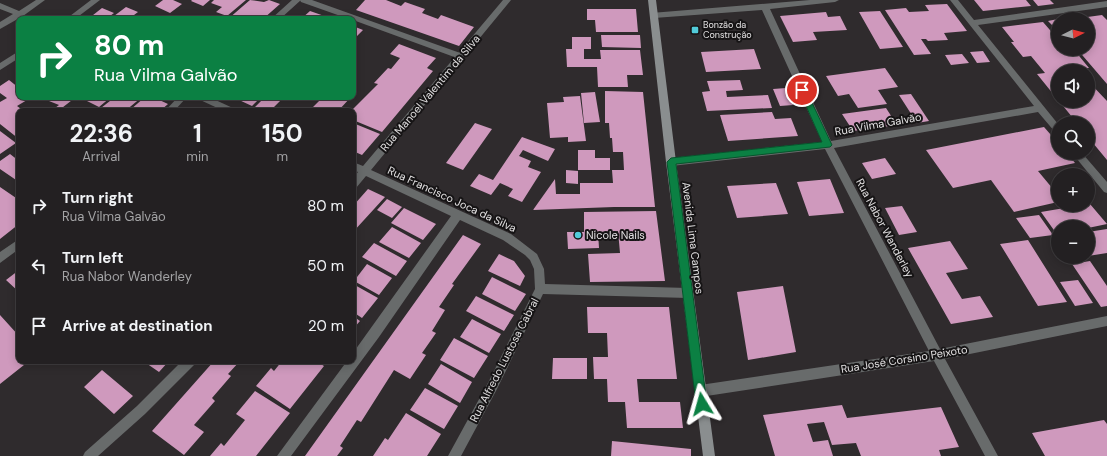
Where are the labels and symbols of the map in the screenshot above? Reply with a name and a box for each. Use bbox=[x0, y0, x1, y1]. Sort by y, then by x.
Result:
north arrow bbox=[1051, 12, 1095, 56]
place label: Bonzão da Construção bbox=[703, 19, 752, 41]
marker: Bonzão da Construção bbox=[690, 25, 700, 35]
street label: Rua Manoel Valentim da Silva bbox=[377, 32, 483, 154]
pin bbox=[785, 73, 819, 107]
street label: Rua Vilma Galvão bbox=[834, 109, 922, 139]
street label: Rua Francisco Joca da Silva bbox=[386, 163, 519, 235]
street label: Rua Nabor Wanderley bbox=[853, 176, 917, 280]
street label: Avenida Lima Campos bbox=[679, 181, 707, 295]
place label: Nicole Nails bbox=[586, 228, 645, 242]
marker: Nicole Nails bbox=[573, 230, 583, 240]
street label: Rua Alfredo Lustosa Cabral bbox=[467, 296, 541, 424]
street label: Rua José Corsino Peixoto bbox=[840, 342, 968, 376]
position arrow bbox=[681, 383, 723, 425]

